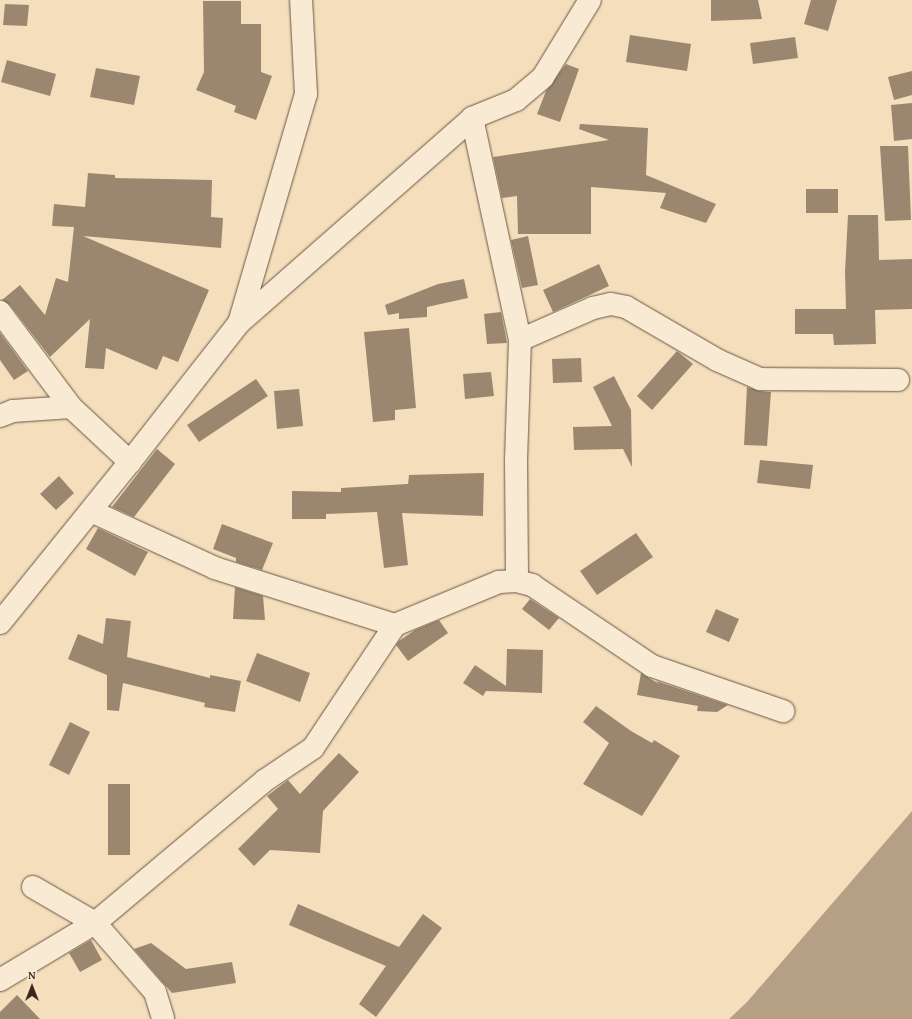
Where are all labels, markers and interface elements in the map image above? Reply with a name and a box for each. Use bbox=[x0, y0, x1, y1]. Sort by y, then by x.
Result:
north arrow bbox=[12, 967, 52, 1007]
text: N bbox=[28, 967, 36, 983]

